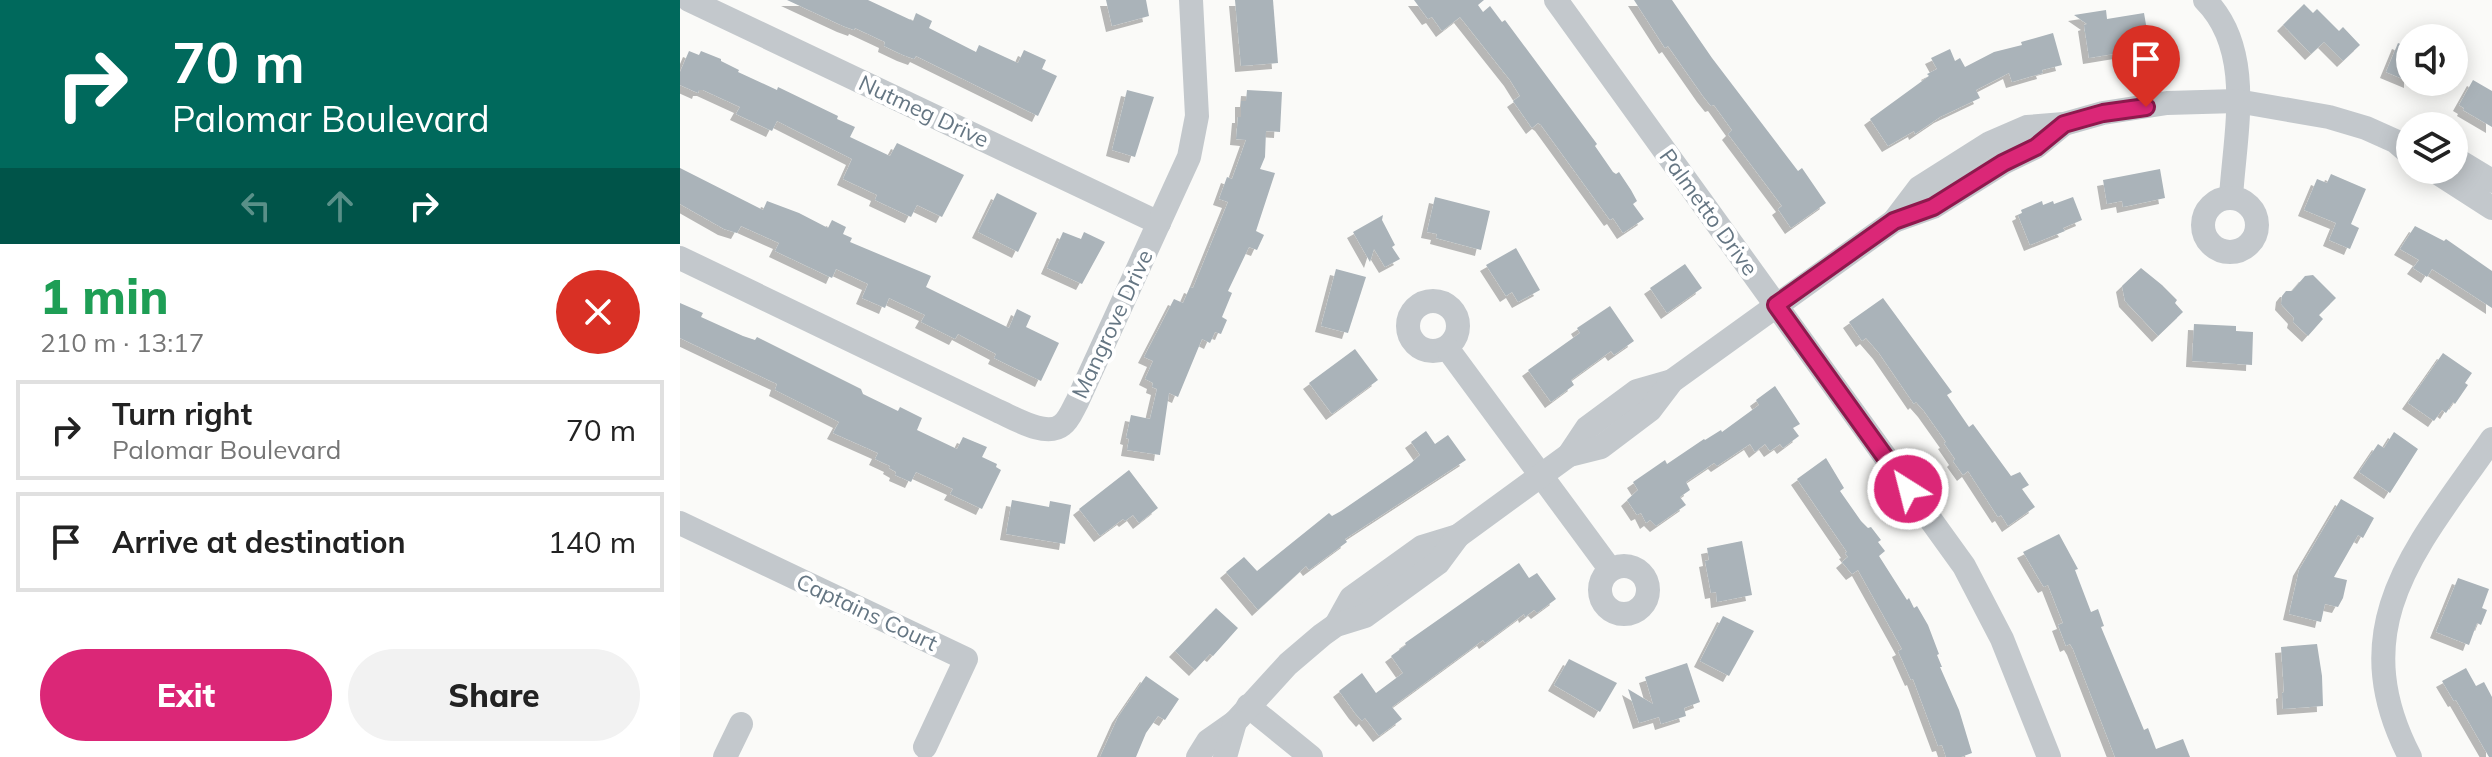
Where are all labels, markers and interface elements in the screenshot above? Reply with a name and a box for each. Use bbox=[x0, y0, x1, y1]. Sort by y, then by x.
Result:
map controls bbox=[2396, 24, 2468, 184]
button: sound bbox=[2396, 24, 2468, 96]
pin bbox=[2112, 25, 2180, 107]
text: 70 m bbox=[172, 27, 305, 97]
icon: right bbox=[40, 32, 144, 136]
icon: arrive bbox=[2124, 37, 2168, 81]
street label: Nutmeg Drive bbox=[855, 69, 993, 153]
text: Palomar Boulevard bbox=[172, 96, 490, 141]
button: layers bbox=[2396, 112, 2468, 184]
street label: Palmetto Drive bbox=[1654, 143, 1764, 281]
icon: left bbox=[234, 184, 278, 228]
icon: ahead bbox=[318, 184, 362, 228]
icon: right bbox=[402, 184, 446, 228]
street label: Mangrove Drive bbox=[1065, 245, 1159, 403]
text: 1 min bbox=[40, 266, 169, 326]
button: close bbox=[556, 270, 640, 354]
text: 210 m · 13:17 bbox=[40, 326, 204, 359]
text: Turn right bbox=[112, 395, 252, 433]
icon: right bbox=[44, 408, 88, 452]
text: 70 m bbox=[566, 411, 636, 449]
text: Palomar Boulevard bbox=[112, 433, 341, 466]
position arrow bbox=[1866, 447, 1950, 531]
icon: arrive bbox=[44, 520, 88, 564]
text: Arrive at destination bbox=[112, 523, 406, 561]
text: 140 m bbox=[548, 523, 636, 561]
street label: Captains Court bbox=[792, 567, 942, 657]
button: Exit bbox=[40, 649, 332, 741]
button: Share bbox=[348, 649, 640, 741]

